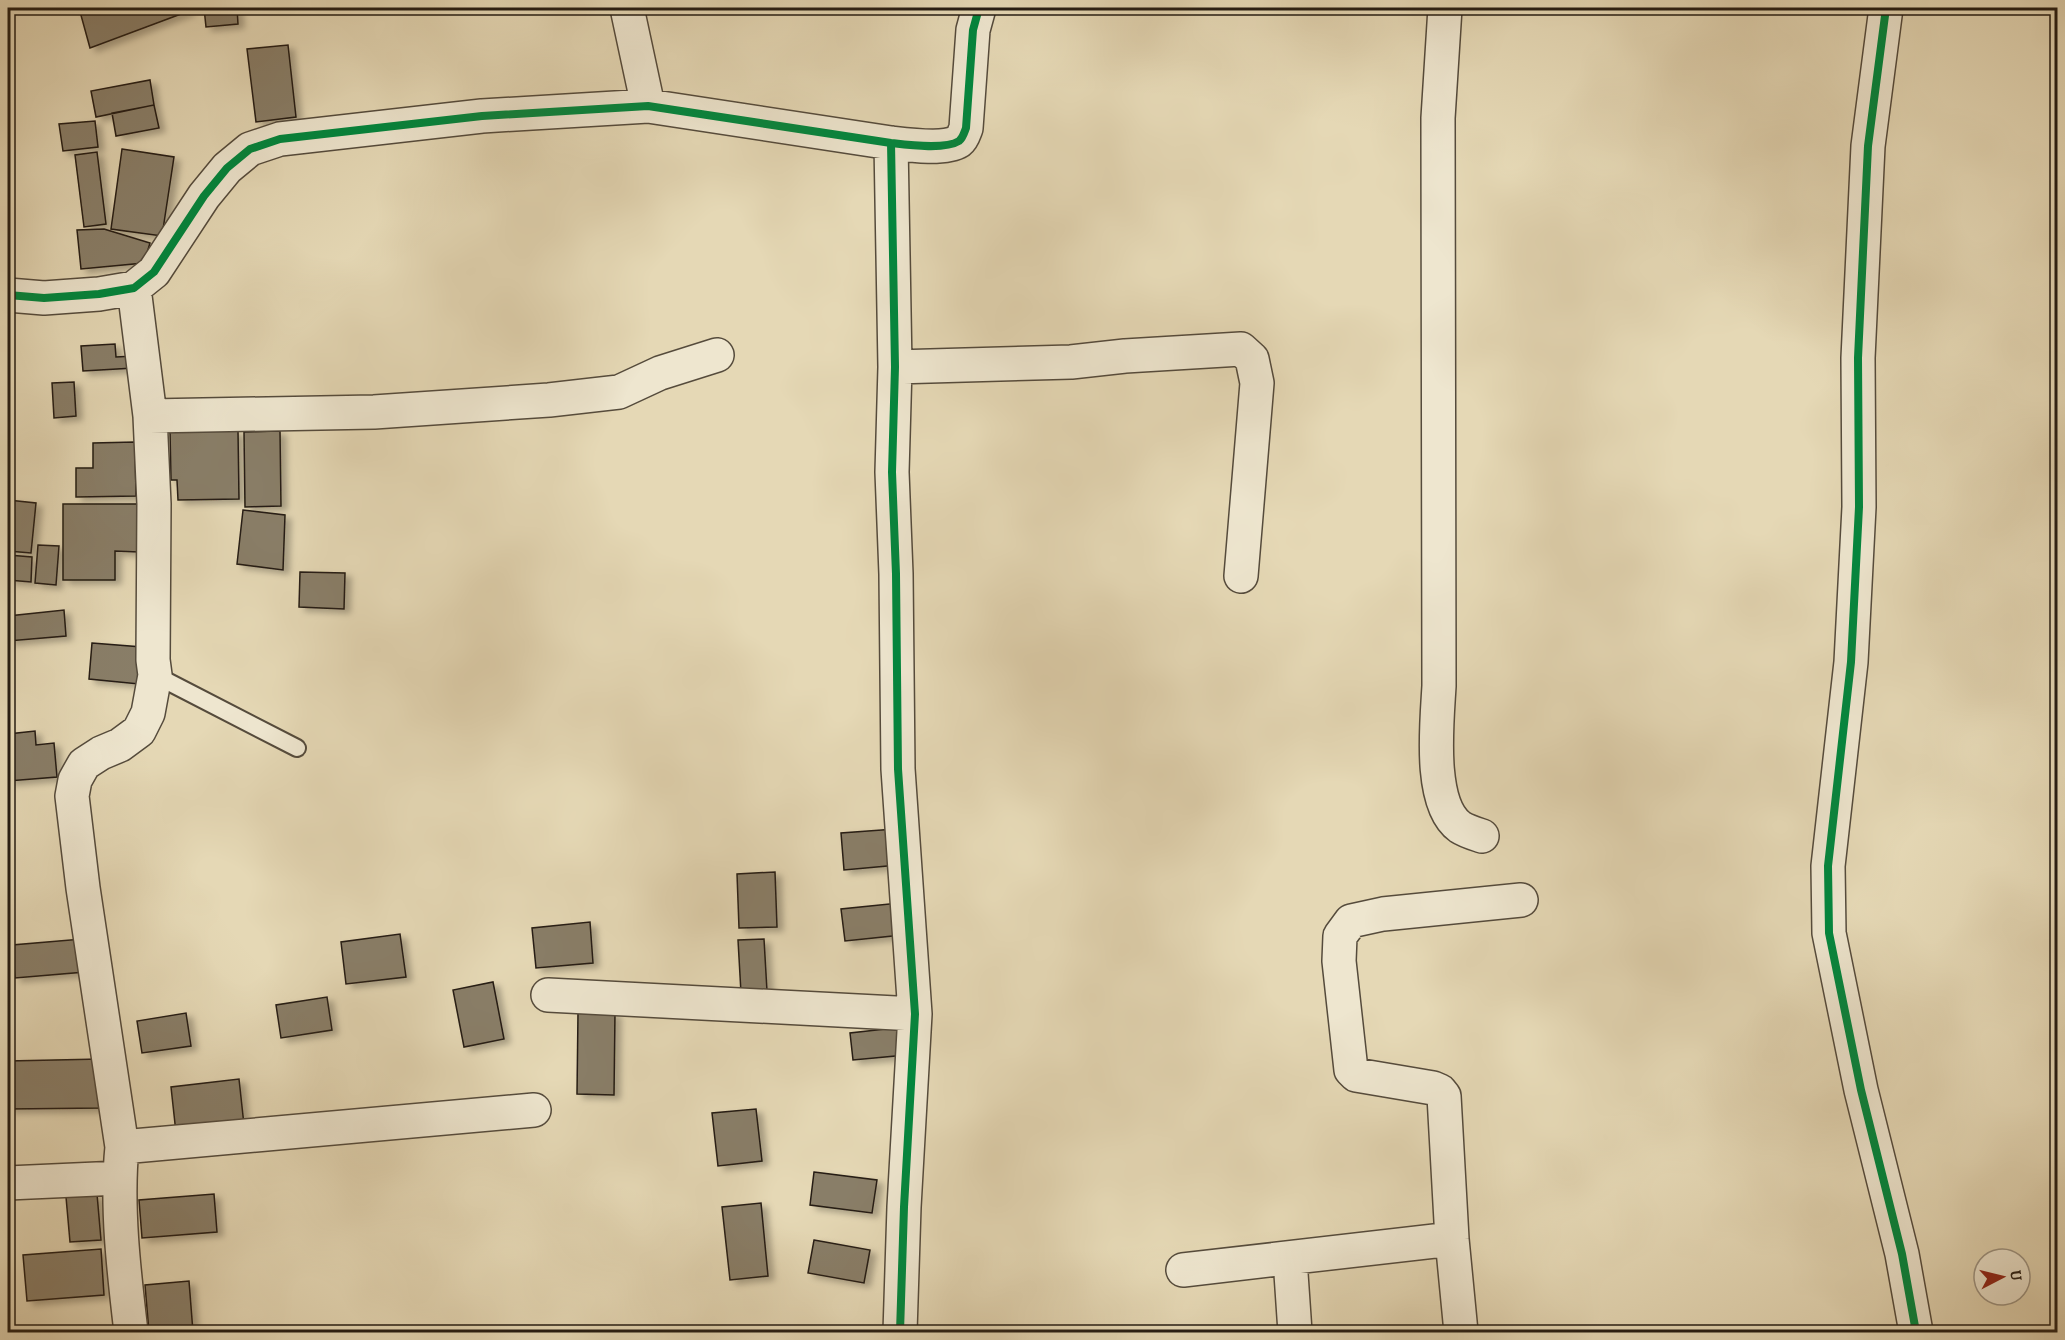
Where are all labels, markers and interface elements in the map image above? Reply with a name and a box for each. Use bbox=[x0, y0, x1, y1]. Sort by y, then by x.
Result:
north arrow bbox=[1972, 1247, 2032, 1307]
text: U bbox=[2004, 1269, 2028, 1282]

